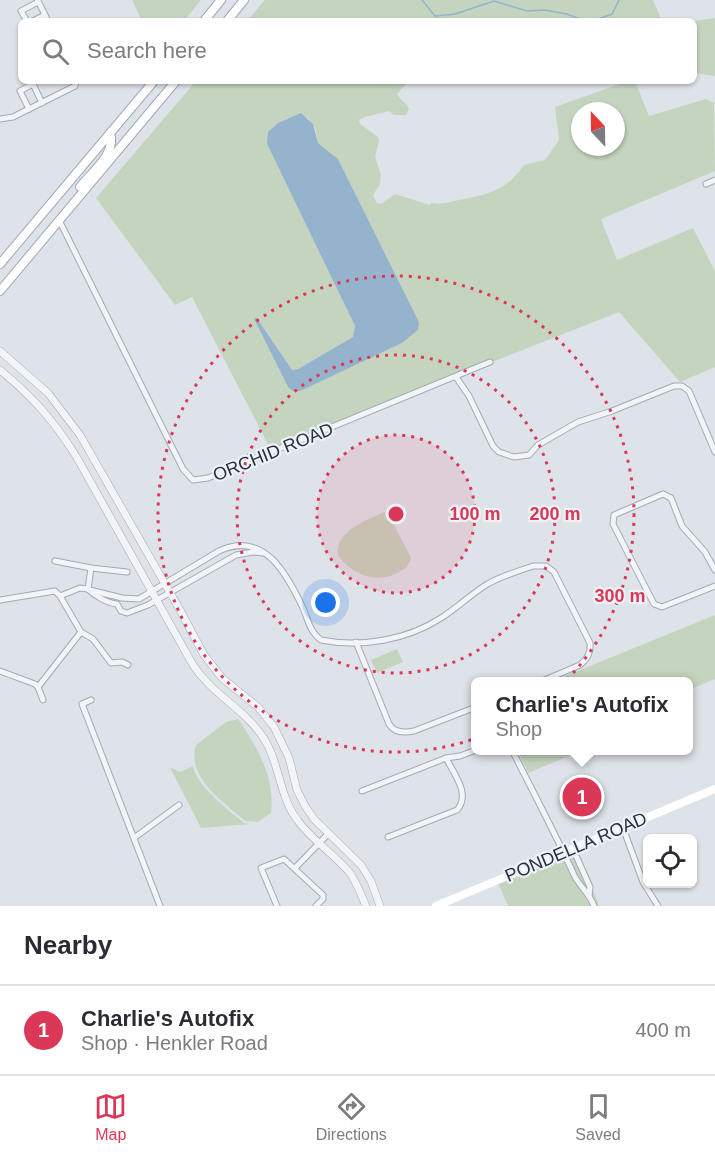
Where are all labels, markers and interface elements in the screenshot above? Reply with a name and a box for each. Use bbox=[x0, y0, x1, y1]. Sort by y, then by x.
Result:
search box bbox=[18, 18, 697, 84]
icon: search bbox=[39, 35, 72, 68]
text: Search here bbox=[87, 38, 207, 63]
north arrow bbox=[571, 102, 625, 156]
street label: ORCHID ROAD bbox=[210, 419, 336, 485]
centre of rings bbox=[386, 504, 406, 524]
text: 100 m bbox=[449, 504, 501, 524]
text: 200 m bbox=[529, 504, 581, 524]
text: 300 m bbox=[594, 586, 646, 606]
your location bbox=[311, 588, 340, 617]
popup bbox=[471, 677, 693, 755]
text: Charlie's Autofix bbox=[495, 692, 669, 717]
text: Shop bbox=[495, 718, 542, 740]
pin: 1 bbox=[562, 774, 602, 820]
street label: PONDELLA ROAD bbox=[502, 808, 650, 886]
map controls bbox=[643, 834, 697, 888]
button: locate bbox=[643, 834, 697, 888]
text: Nearby bbox=[24, 930, 112, 960]
text: Charlie's Autofix bbox=[81, 1006, 254, 1031]
text: 1 bbox=[38, 1019, 49, 1041]
text: 400 m bbox=[635, 1019, 691, 1041]
text: Shop · Henkler Road bbox=[81, 1032, 268, 1054]
tab: Map bbox=[94, 1090, 127, 1144]
tab: Directions bbox=[316, 1090, 387, 1144]
tab: Saved bbox=[575, 1090, 621, 1144]

